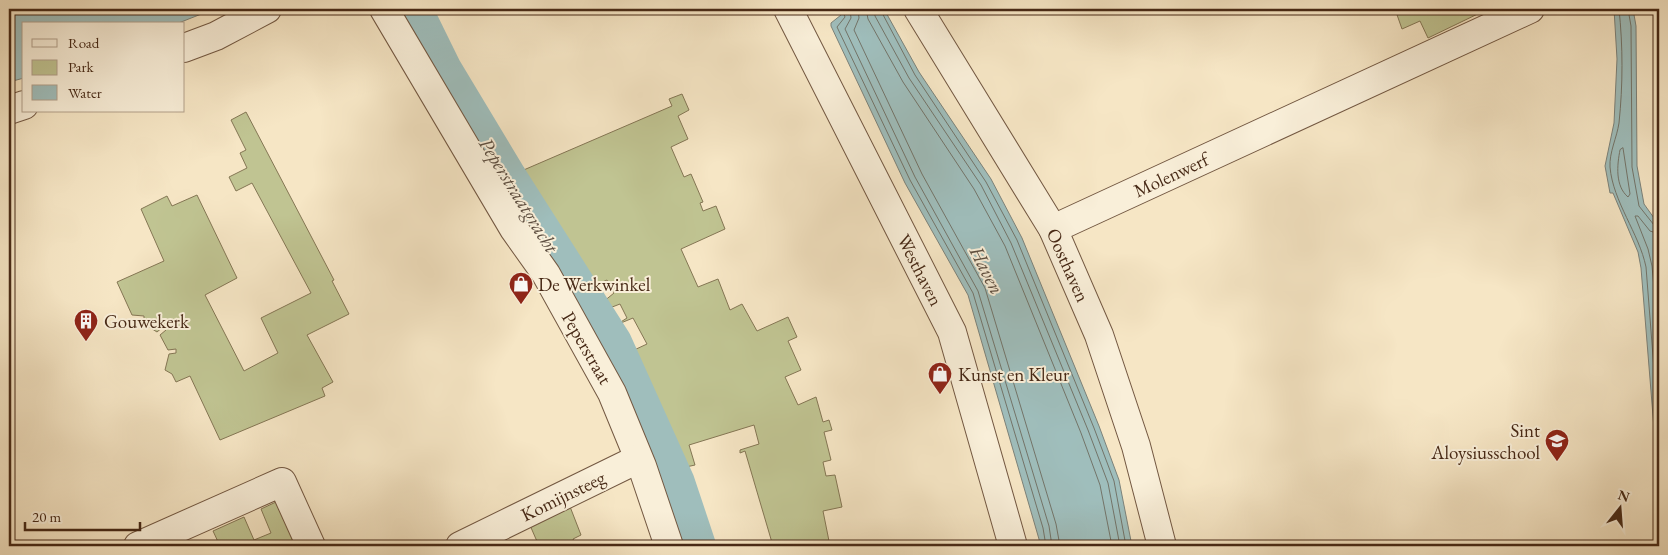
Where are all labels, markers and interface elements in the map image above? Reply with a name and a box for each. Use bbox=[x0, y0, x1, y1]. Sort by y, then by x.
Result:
legend bbox=[22, 22, 185, 112]
text: Road bbox=[68, 33, 100, 52]
text: Park bbox=[68, 57, 95, 76]
text: Water bbox=[68, 83, 102, 102]
water label: Peperstraatgracht bbox=[473, 132, 565, 259]
street label: Molenwerf bbox=[1130, 146, 1214, 203]
street label: Oosthaven bbox=[1041, 224, 1095, 306]
street label: Westhaven bbox=[891, 230, 949, 310]
water label: Haven bbox=[964, 241, 1010, 298]
shop icon: De Werkwinkel bbox=[508, 271, 534, 305]
place label: De Werkwinkel bbox=[538, 272, 651, 297]
street label: Peperstraat bbox=[556, 307, 618, 389]
building icon: Gouwekerk bbox=[73, 308, 99, 342]
place label: Gouwekerk bbox=[104, 309, 190, 334]
shop icon: Kunst en Kleur bbox=[927, 361, 953, 395]
place label: Kunst en Kleur bbox=[958, 362, 1070, 387]
place label: Sint Aloysiusschool bbox=[1430, 418, 1540, 465]
school or university icon: Sint Aloysiusschool bbox=[1544, 428, 1570, 462]
street label: Komijnsteeg bbox=[517, 464, 610, 527]
north arrow bbox=[1596, 482, 1646, 532]
text: N bbox=[1616, 485, 1632, 506]
scale bar bbox=[25, 500, 140, 532]
text: 20 m bbox=[32, 507, 61, 526]

